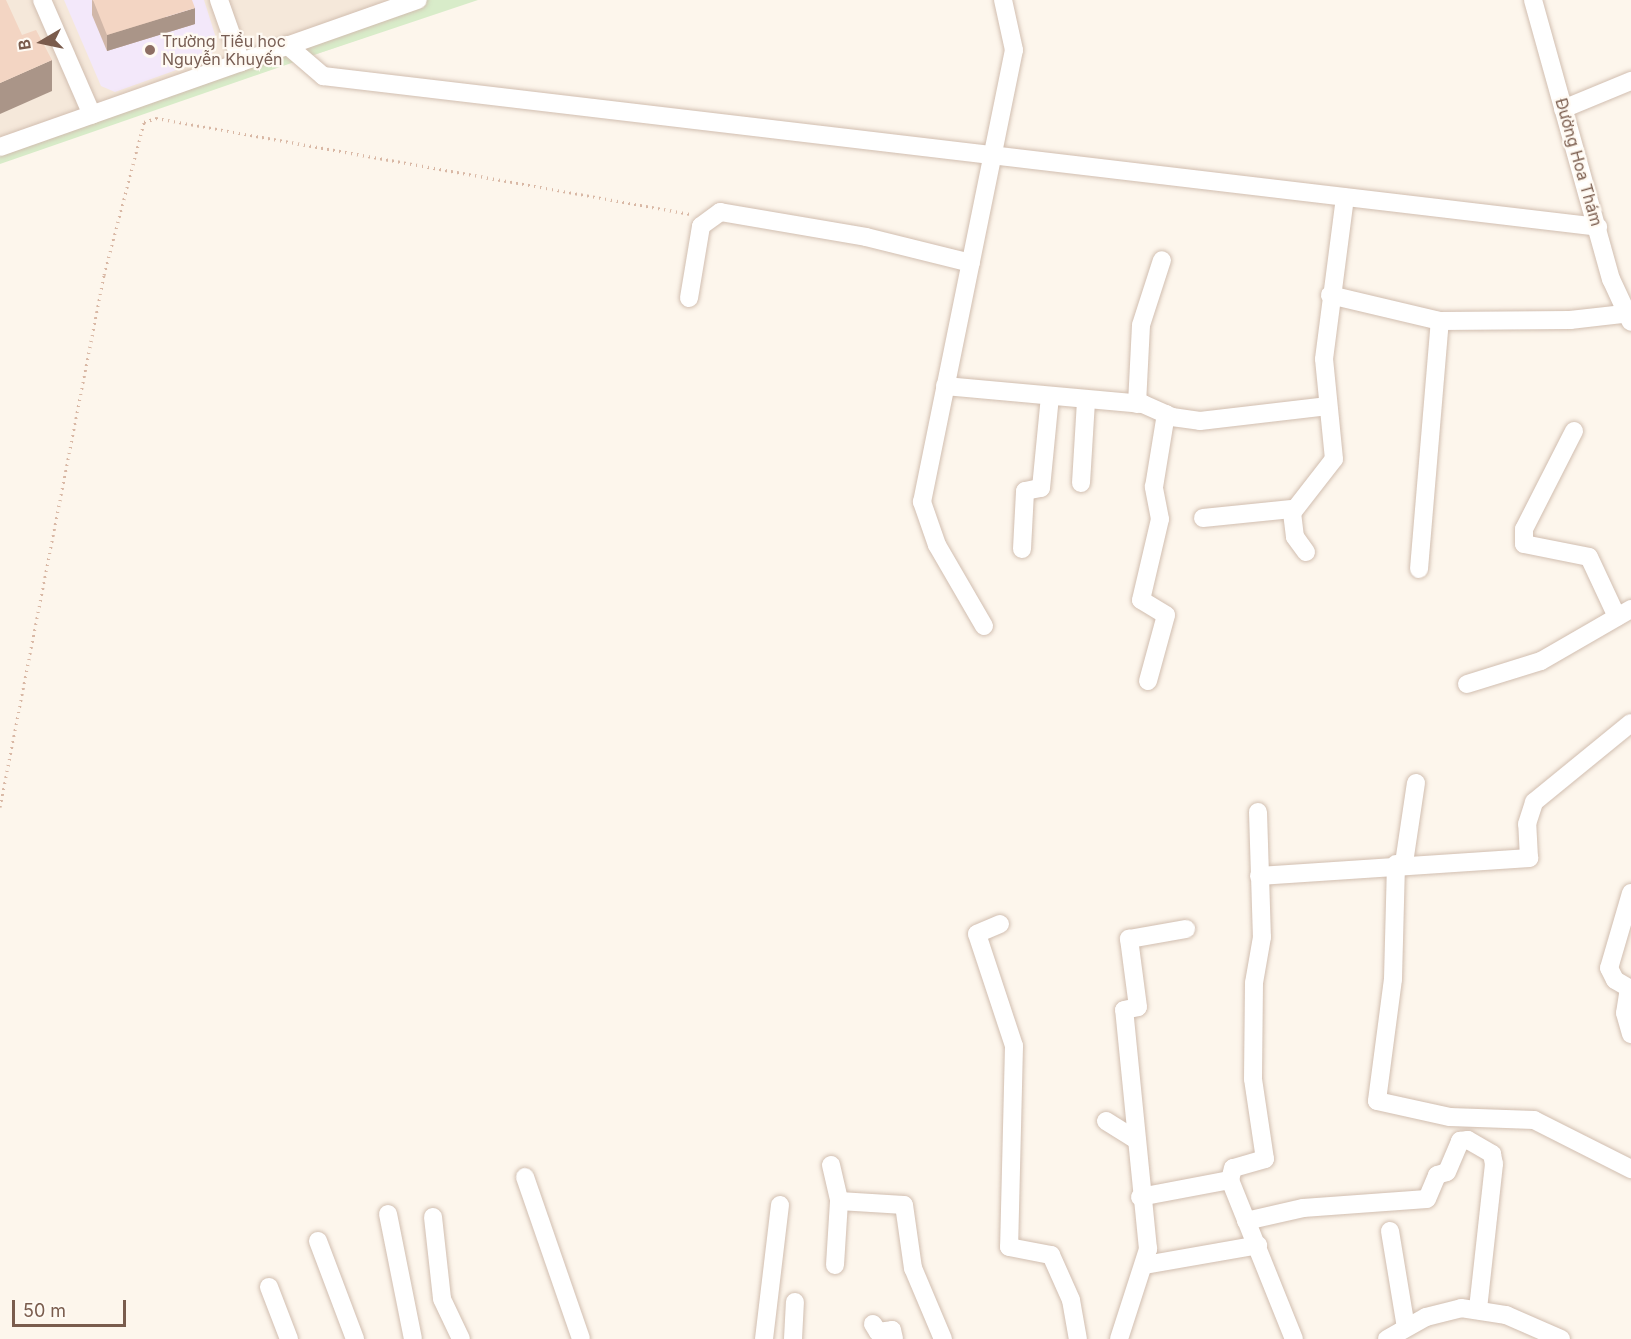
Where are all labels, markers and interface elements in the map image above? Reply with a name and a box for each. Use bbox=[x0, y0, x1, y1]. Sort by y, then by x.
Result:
north arrow bbox=[12, 12, 72, 72]
place label: Trường Tiểu học Nguyễn Khuyến bbox=[162, 31, 286, 69]
text: B bbox=[14, 38, 35, 52]
marker: Trường Tiểu học Nguyễn Khuyến bbox=[143, 43, 157, 57]
street label: Đường Hoa Thám bbox=[1552, 96, 1606, 228]
scale bar bbox=[15, 1288, 129, 1326]
text: 50 m bbox=[23, 1300, 66, 1321]

